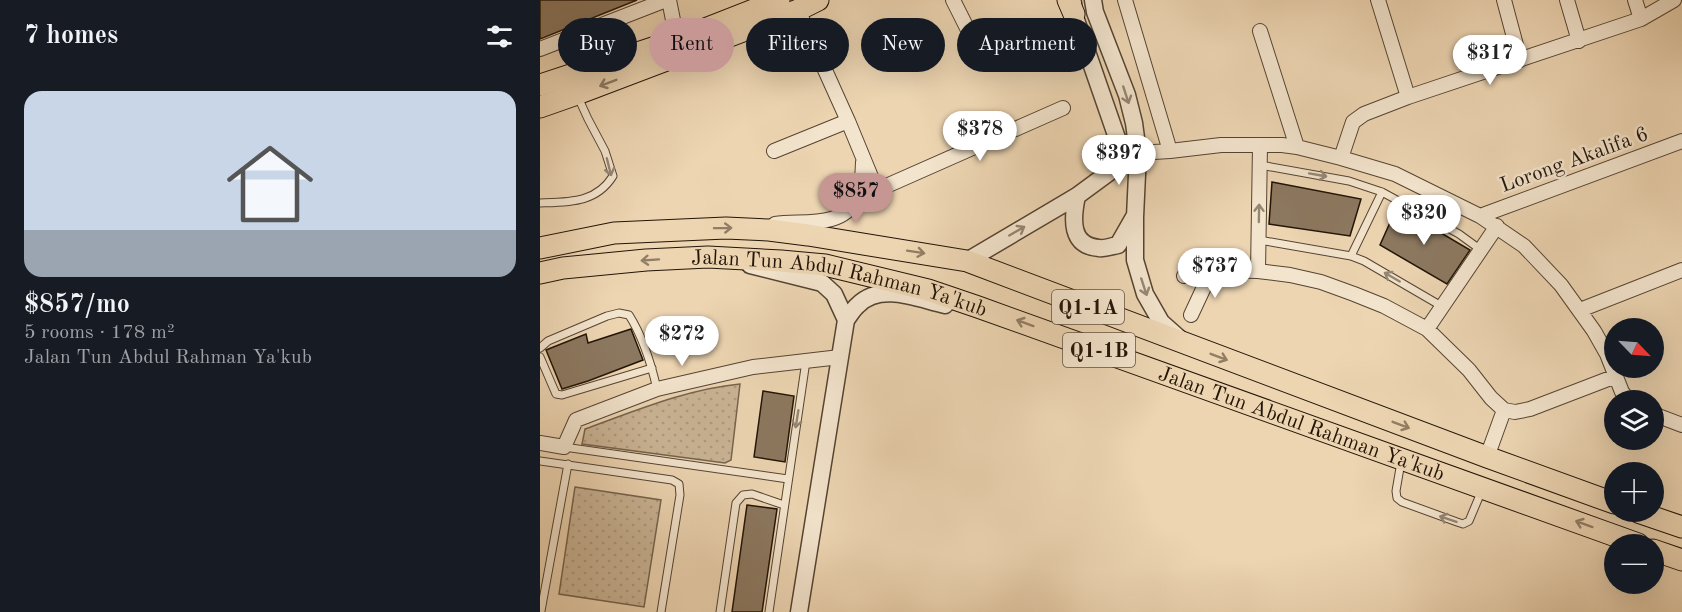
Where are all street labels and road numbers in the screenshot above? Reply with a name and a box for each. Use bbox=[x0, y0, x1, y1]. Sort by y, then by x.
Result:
street label: Lorong Akalifa 6 bbox=[1498, 124, 1651, 197]
street label: Jalan Tun Abdul Rahman Ya'kub bbox=[690, 248, 990, 321]
road number: Q1-1A bbox=[1052, 290, 1124, 324]
road number: Q1-1B bbox=[1063, 333, 1135, 367]
street label: Jalan Tun Abdul Rahman Ya'kub bbox=[1155, 364, 1447, 486]

